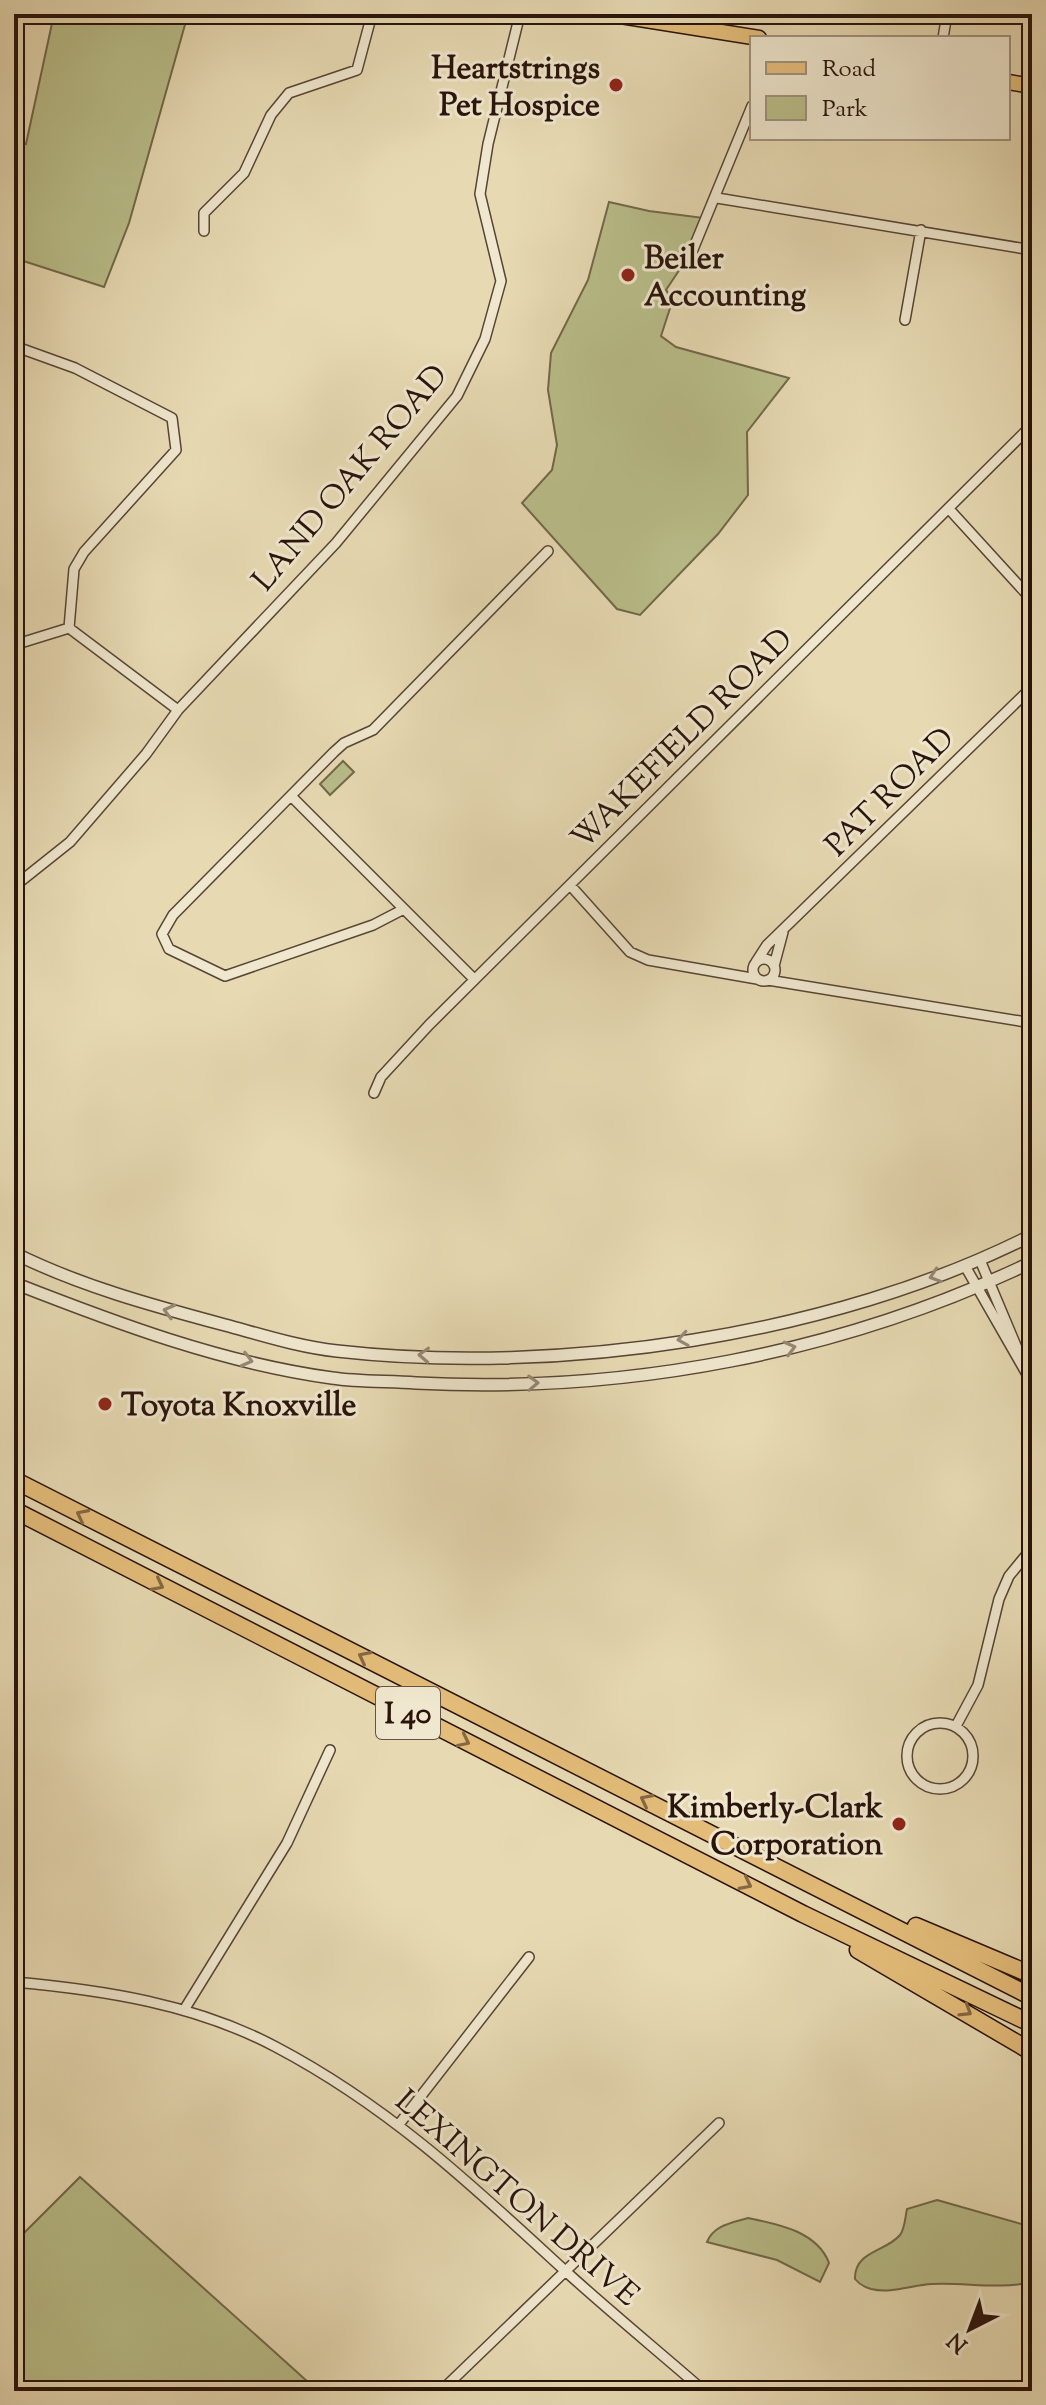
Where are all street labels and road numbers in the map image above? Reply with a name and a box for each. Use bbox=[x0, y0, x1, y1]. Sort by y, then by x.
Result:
street label: LAND OAK ROAD bbox=[242, 355, 460, 602]
street label: WAKEFIELD ROAD bbox=[562, 619, 805, 862]
street label: PAT ROAD bbox=[816, 718, 966, 868]
road number: I 40 bbox=[376, 1687, 440, 1739]
street label: LEXINGTON DRIVE bbox=[384, 2080, 648, 2318]

